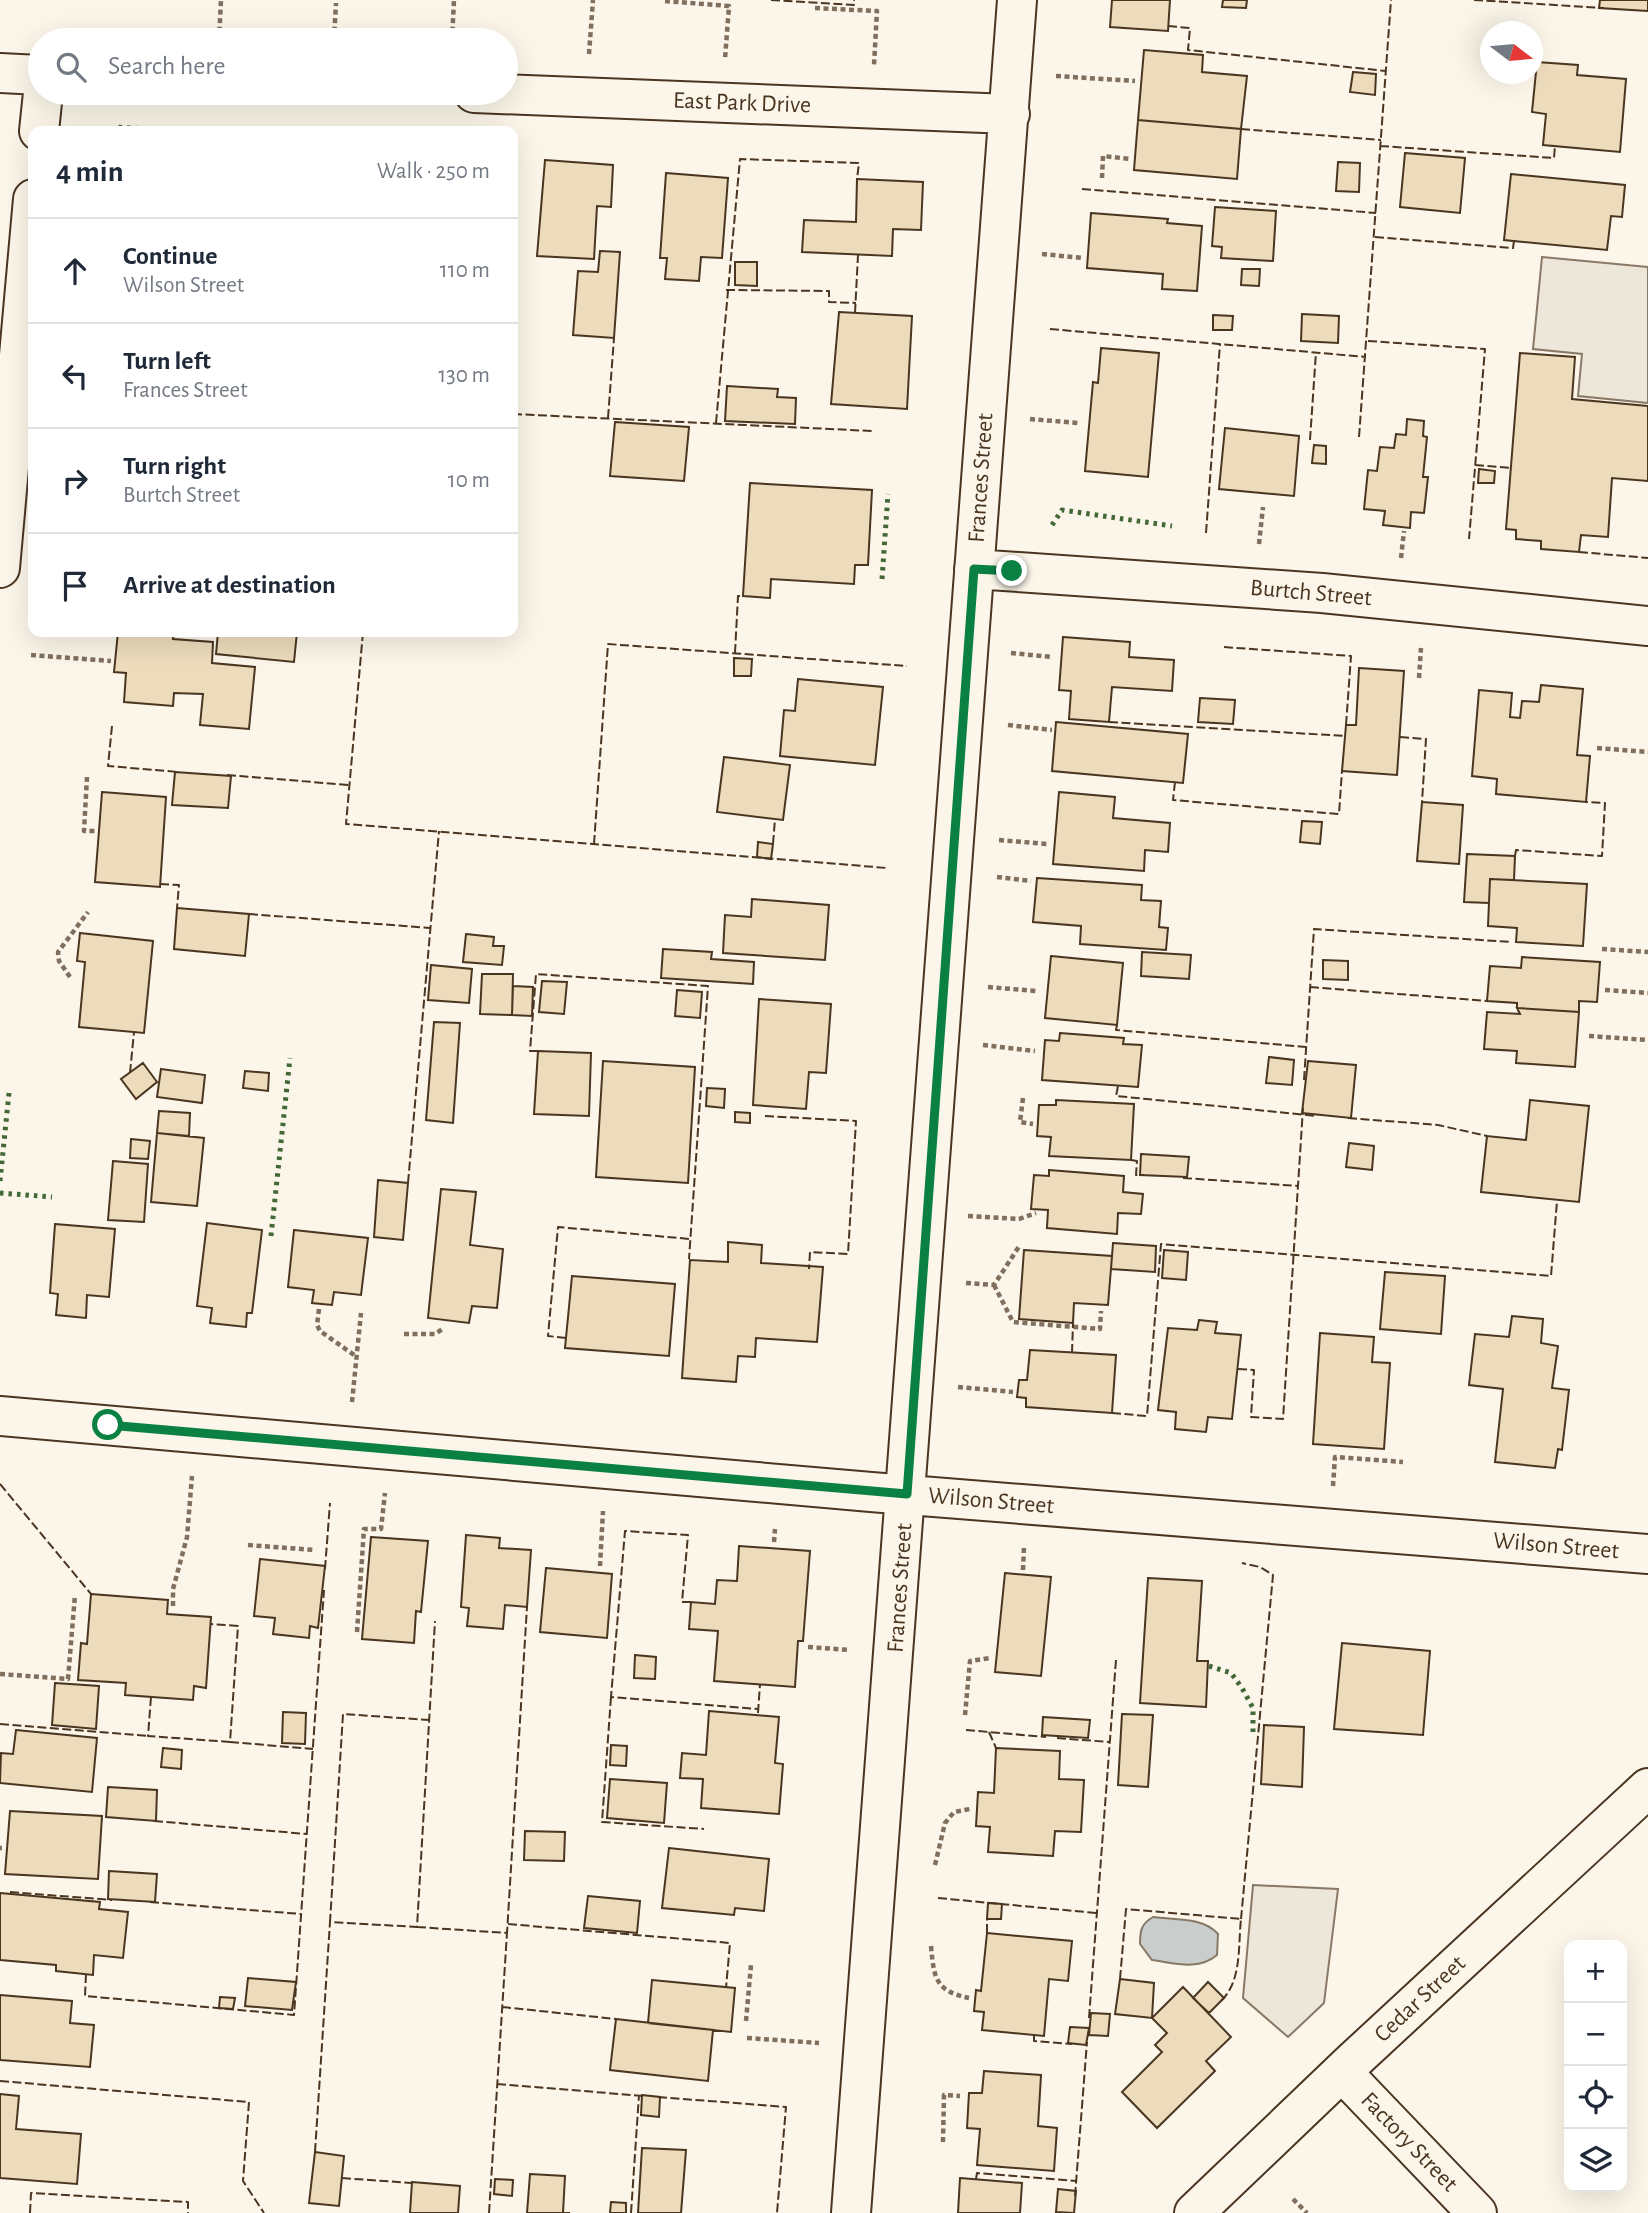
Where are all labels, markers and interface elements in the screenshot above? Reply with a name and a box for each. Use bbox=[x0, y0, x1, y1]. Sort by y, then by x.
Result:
north arrow bbox=[1480, 21, 1543, 84]
search box bbox=[28, 28, 518, 105]
icon: search bbox=[52, 48, 90, 86]
text: Search here bbox=[108, 53, 226, 79]
street label: East Park Drive bbox=[673, 89, 811, 117]
text: 4 min bbox=[56, 157, 124, 187]
text: Walk · 250 m bbox=[377, 160, 490, 183]
text: Continue bbox=[123, 243, 218, 269]
icon: ahead bbox=[56, 252, 94, 290]
text: 110 m bbox=[440, 259, 490, 282]
text: Wilson Street bbox=[123, 274, 244, 297]
text: Turn left bbox=[123, 348, 211, 374]
icon: left bbox=[56, 357, 94, 395]
text: 130 m bbox=[438, 364, 490, 387]
text: Frances Street bbox=[123, 379, 248, 402]
street label: Frances Street bbox=[964, 412, 998, 544]
text: Turn right bbox=[123, 453, 226, 479]
icon: right bbox=[56, 462, 94, 500]
text: 10 m bbox=[448, 469, 490, 492]
text: Burtch Street bbox=[123, 484, 240, 507]
route end bbox=[996, 555, 1027, 586]
icon: arrive bbox=[56, 567, 94, 605]
text: Arrive at destination bbox=[123, 572, 336, 598]
street label: Burtch Street bbox=[1249, 576, 1373, 610]
route start bbox=[92, 1409, 123, 1440]
street label: Wilson Street bbox=[927, 1484, 1055, 1518]
street label: Frances Street bbox=[883, 1522, 917, 1654]
street label: Wilson Street bbox=[1492, 1529, 1620, 1563]
map controls bbox=[1564, 1940, 1627, 2192]
button: + bbox=[1564, 1940, 1627, 2003]
street label: Cedar Street bbox=[1370, 1951, 1470, 2047]
button: − bbox=[1564, 2003, 1627, 2066]
button: locate bbox=[1564, 2066, 1627, 2129]
street label: Factory Street bbox=[1356, 2088, 1462, 2196]
button: layers bbox=[1564, 2129, 1627, 2192]

